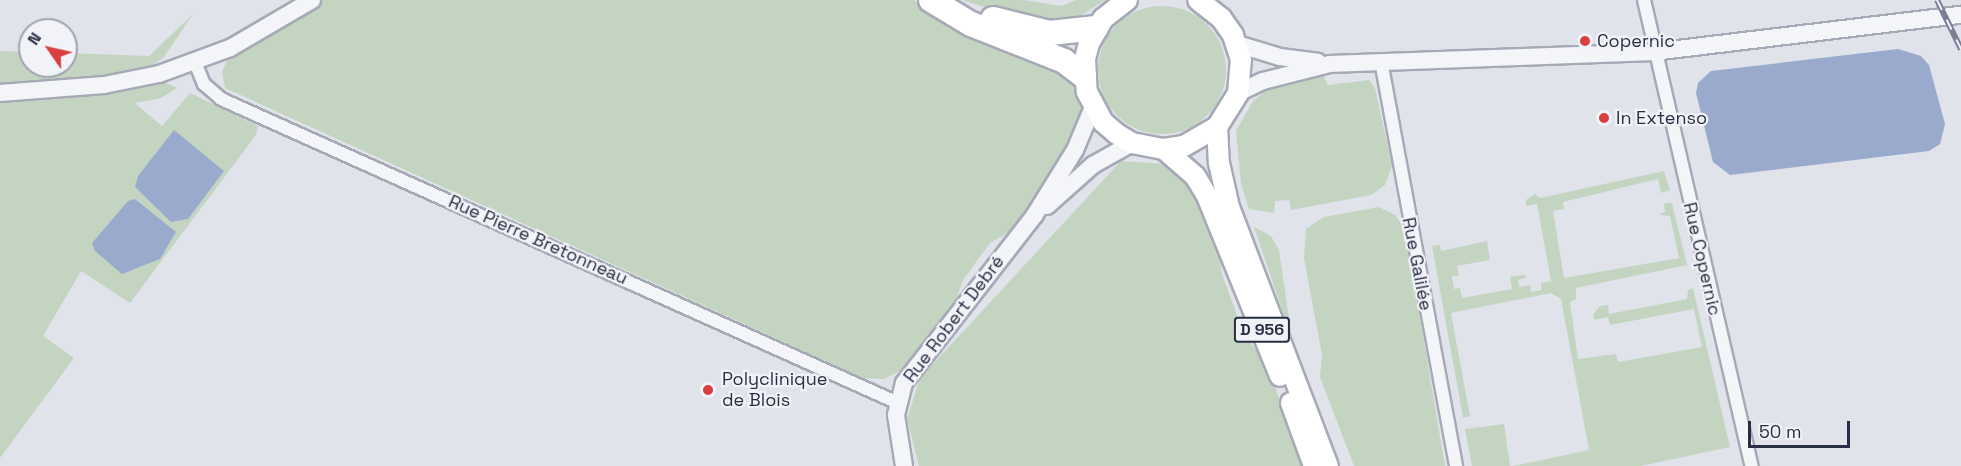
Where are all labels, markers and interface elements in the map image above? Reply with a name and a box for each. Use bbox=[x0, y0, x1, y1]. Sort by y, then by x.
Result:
north arrow bbox=[18, 18, 78, 78]
text: N bbox=[23, 28, 46, 49]
place label: Copernic bbox=[1597, 30, 1675, 52]
marker: Copernic bbox=[1578, 34, 1592, 48]
place label: In Extenso bbox=[1616, 107, 1707, 129]
marker: In Extenso bbox=[1597, 111, 1611, 125]
street label: Rue Pierre Bretonneau bbox=[445, 191, 631, 289]
street label: Rue Copernic bbox=[1678, 200, 1726, 318]
street label: Rue Galilée bbox=[1397, 216, 1437, 312]
street label: Rue Robert Debré bbox=[899, 251, 1009, 387]
road number: D 956 bbox=[1234, 317, 1290, 343]
place label: Polyclinique de Blois bbox=[722, 369, 827, 412]
marker: Polyclinique de Blois bbox=[699, 381, 717, 399]
scale bar bbox=[1751, 409, 1853, 447]
text: 50 m bbox=[1759, 420, 1801, 443]

